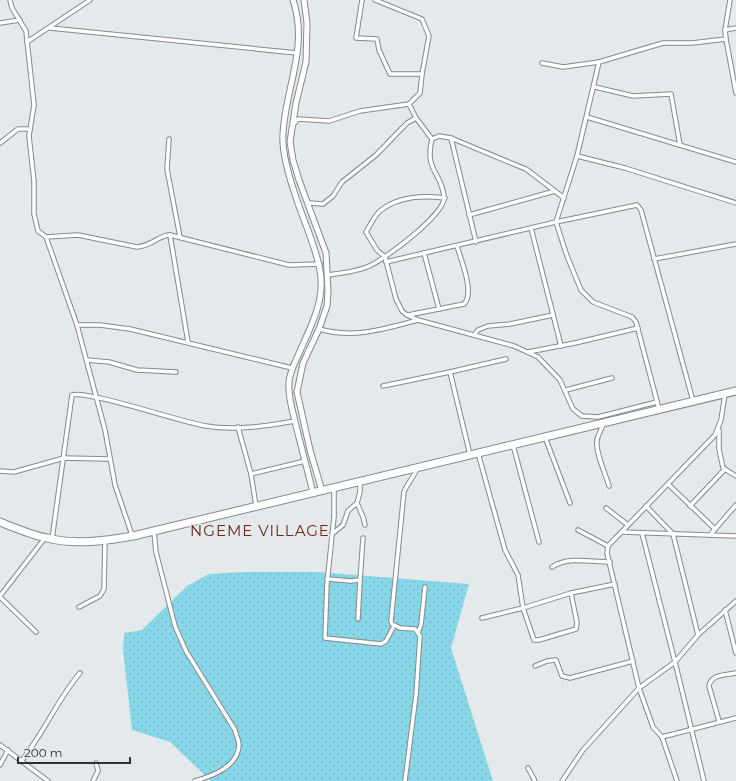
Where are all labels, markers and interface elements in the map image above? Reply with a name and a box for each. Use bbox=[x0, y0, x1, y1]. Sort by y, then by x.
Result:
district label: NGEME VILLAGE bbox=[190, 521, 330, 540]
scale bar bbox=[18, 739, 130, 765]
text: 200 m bbox=[24, 745, 63, 760]

